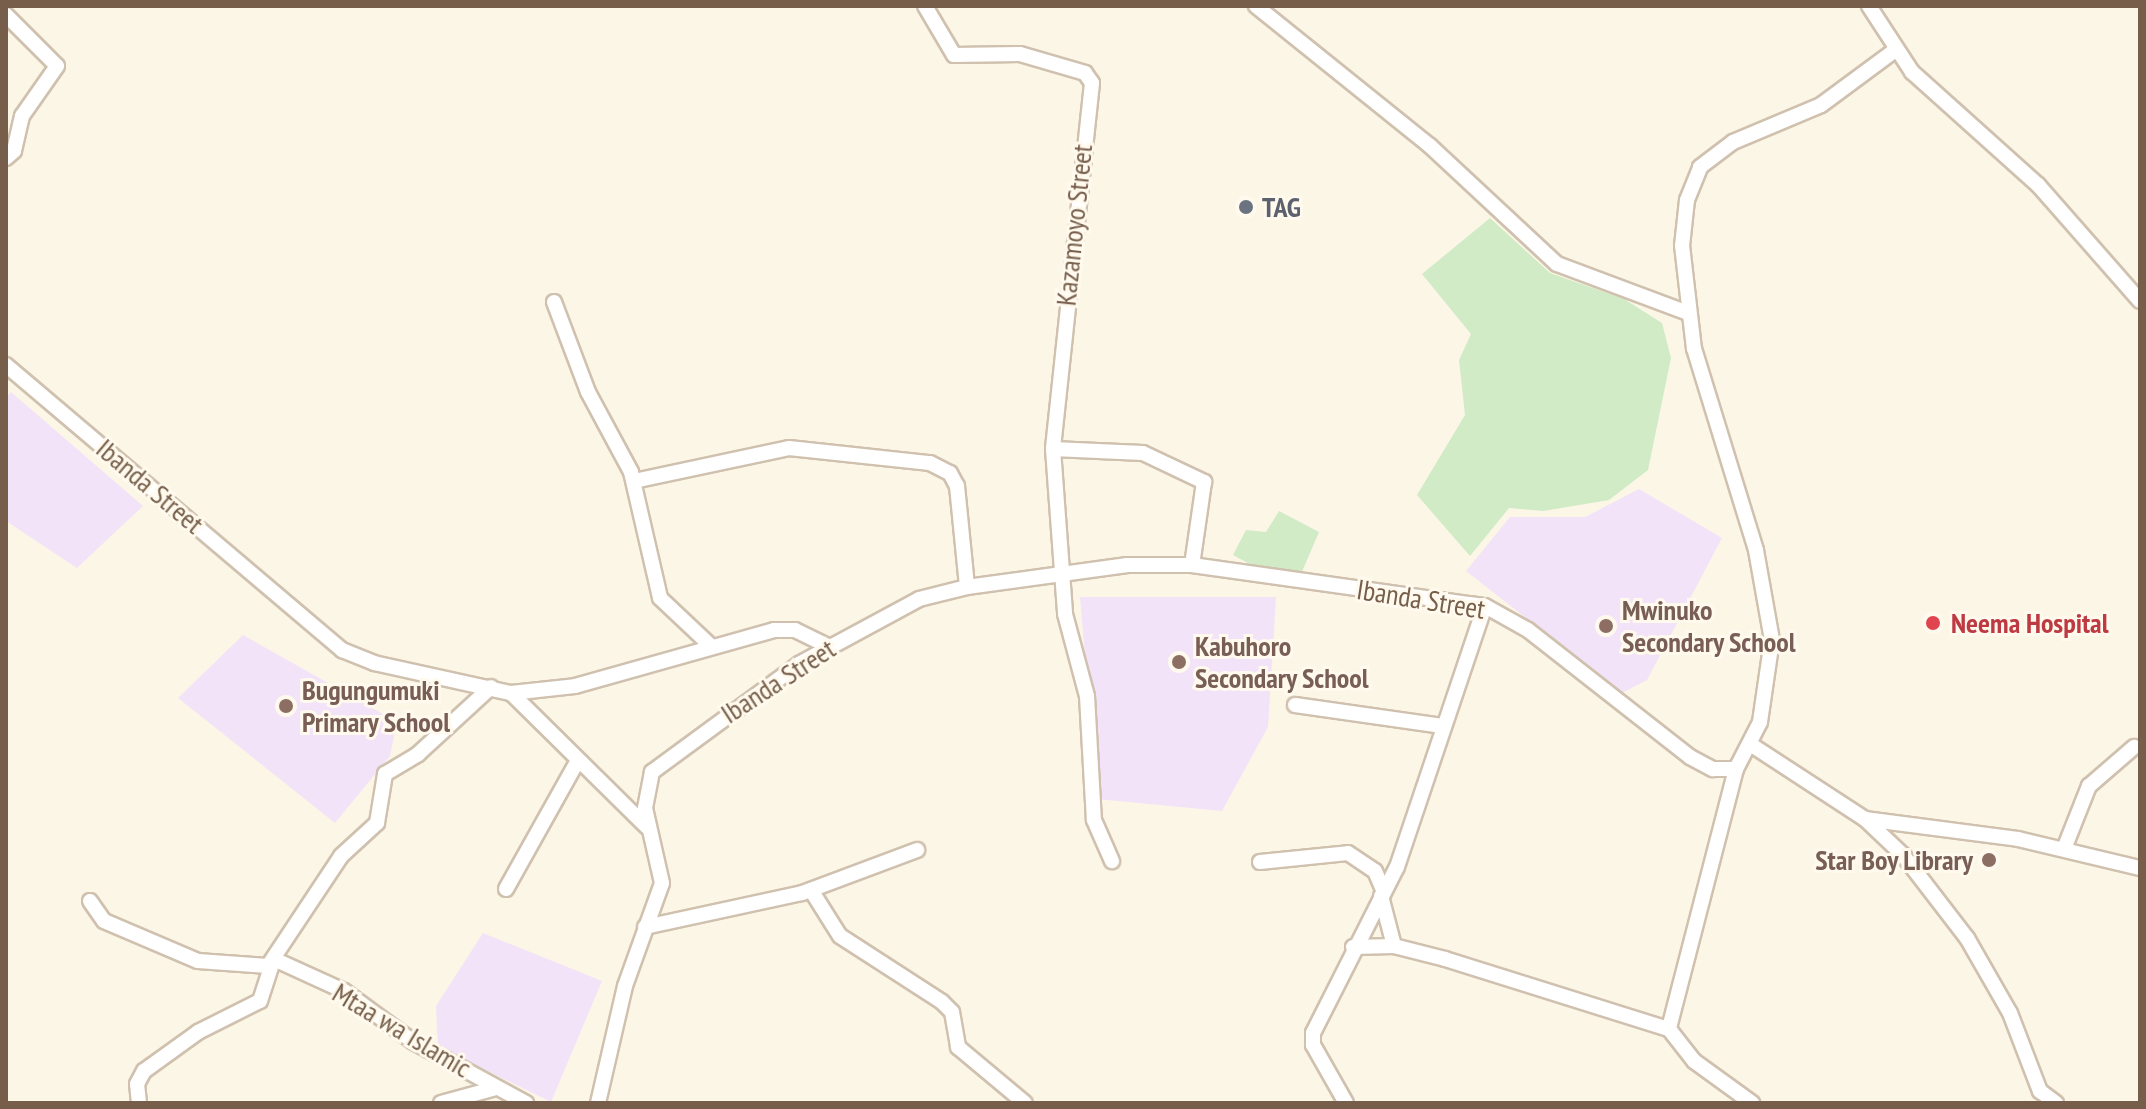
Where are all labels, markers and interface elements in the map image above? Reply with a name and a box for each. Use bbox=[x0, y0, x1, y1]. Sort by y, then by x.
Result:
street label: Kazamoyo Street bbox=[1049, 143, 1099, 307]
place label: TAG bbox=[1262, 190, 1301, 224]
marker: TAG bbox=[1237, 198, 1255, 216]
street label: Ibanda Street bbox=[90, 432, 210, 540]
street label: Ibanda Street bbox=[1354, 572, 1488, 626]
place label: Mwinuko Secondary School bbox=[1622, 593, 1796, 659]
place label: Neema Hospital bbox=[1951, 606, 2108, 640]
marker: Neema Hospital bbox=[1922, 612, 1944, 634]
marker: Mwinuko Secondary School bbox=[1597, 617, 1615, 635]
place label: Kabuhoro Secondary School bbox=[1195, 629, 1369, 695]
street label: Ibanda Street bbox=[715, 632, 841, 730]
marker: Kabuhoro Secondary School bbox=[1170, 653, 1188, 671]
place label: Bugungumuki Primary School bbox=[302, 673, 451, 739]
marker: Bugungumuki Primary School bbox=[277, 697, 295, 715]
place label: Star Boy Library bbox=[1814, 843, 1973, 877]
marker: Star Boy Library bbox=[1980, 851, 1998, 869]
street label: Mtaa wa Islamic bbox=[327, 976, 477, 1084]

